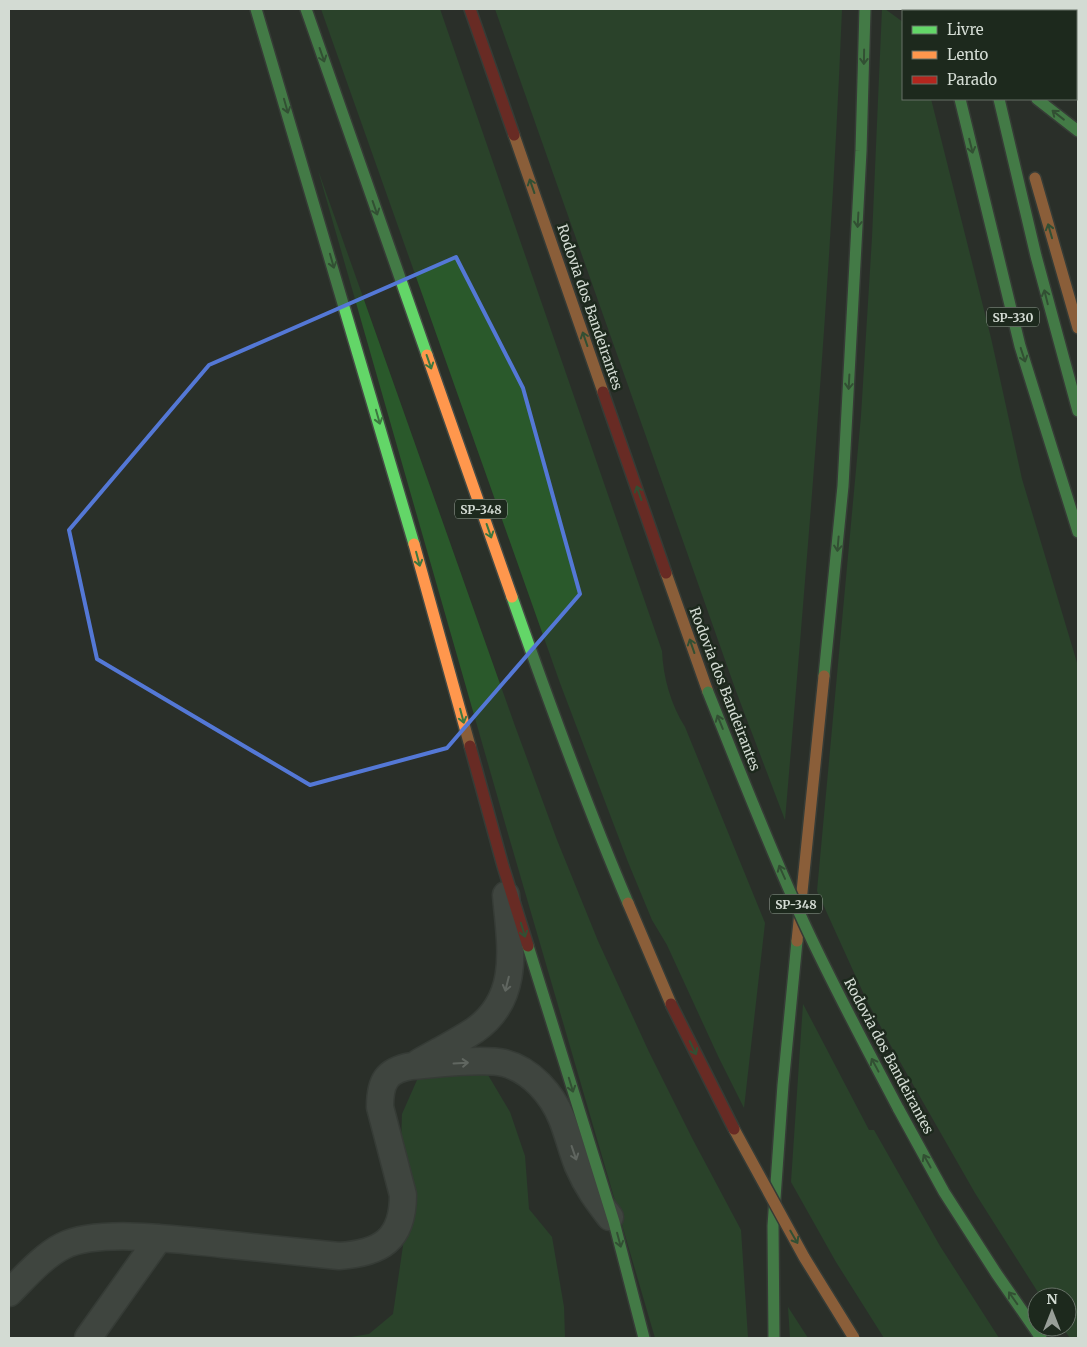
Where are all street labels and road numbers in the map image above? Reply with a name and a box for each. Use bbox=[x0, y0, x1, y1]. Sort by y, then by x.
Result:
street label: Rodovia dos Bandeirantes bbox=[553, 222, 627, 392]
road number: SP-330 bbox=[987, 308, 1039, 326]
road number: SP-348 bbox=[455, 499, 507, 518]
street label: Rodovia dos Bandeirantes bbox=[685, 605, 765, 774]
road number: SP-348 bbox=[770, 894, 822, 914]
street label: Rodovia dos Bandeirantes bbox=[840, 975, 938, 1137]

